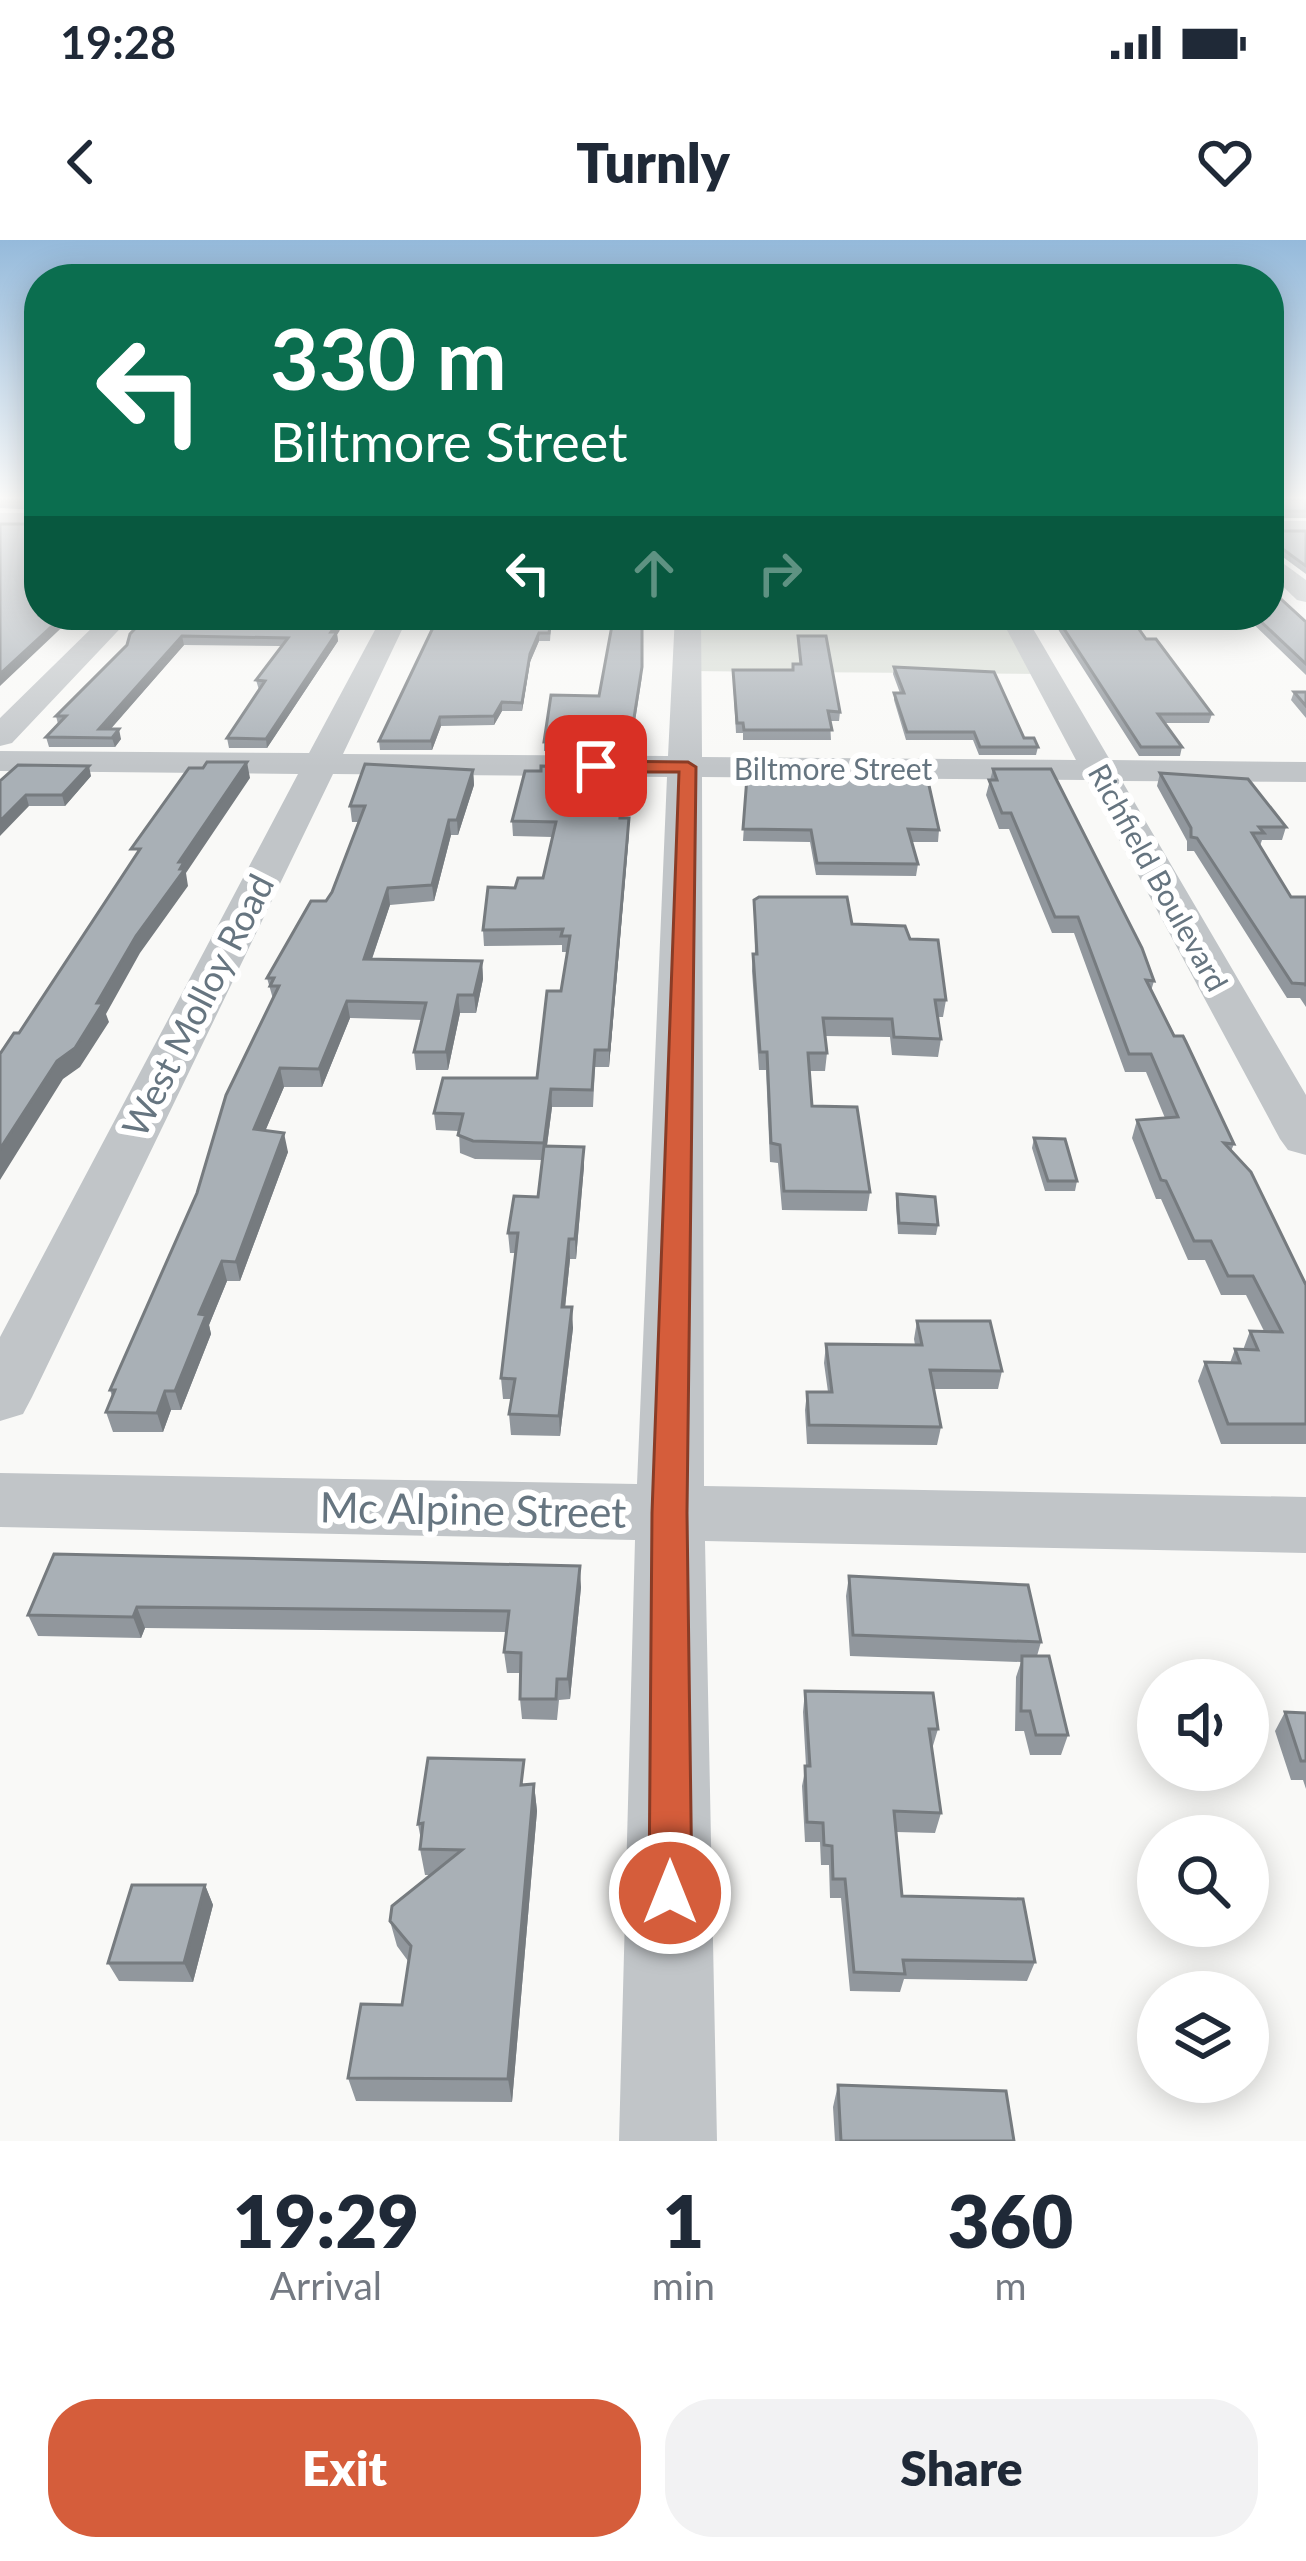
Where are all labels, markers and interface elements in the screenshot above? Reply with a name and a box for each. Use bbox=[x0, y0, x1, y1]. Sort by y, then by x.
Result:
text: 19:28 bbox=[60, 15, 176, 69]
icon: back bbox=[48, 129, 114, 195]
icon: heart bbox=[1192, 129, 1258, 195]
text: Turnly bbox=[576, 130, 730, 195]
text: 330 m bbox=[270, 307, 507, 408]
icon: left bbox=[72, 312, 228, 468]
text: Biltmore Street bbox=[270, 409, 628, 474]
icon: left bbox=[495, 540, 561, 606]
icon: ahead bbox=[621, 540, 687, 606]
icon: right bbox=[747, 540, 813, 606]
pin bbox=[545, 715, 647, 817]
icon: arrive bbox=[563, 733, 629, 799]
street label: Biltmore Street bbox=[734, 750, 933, 786]
street label: Richfield Boulevard bbox=[1082, 757, 1236, 997]
street label: West Molloy Road bbox=[112, 866, 282, 1144]
street label: Mc Alpine Street bbox=[319, 1481, 627, 1537]
map controls bbox=[1137, 1659, 1269, 2103]
button: sound bbox=[1137, 1659, 1269, 1791]
button: search bbox=[1137, 1815, 1269, 1947]
position arrow bbox=[607, 1830, 733, 1956]
button: layers bbox=[1137, 1971, 1269, 2103]
text: 19:29 bbox=[233, 2177, 419, 2263]
text: 1 bbox=[663, 2177, 704, 2263]
text: 360 bbox=[948, 2177, 1073, 2263]
text: Arrival bbox=[270, 2262, 382, 2308]
text: min bbox=[652, 2262, 715, 2308]
text: m bbox=[994, 2262, 1027, 2308]
button: Exit bbox=[48, 2399, 641, 2537]
button: Share bbox=[665, 2399, 1258, 2537]

